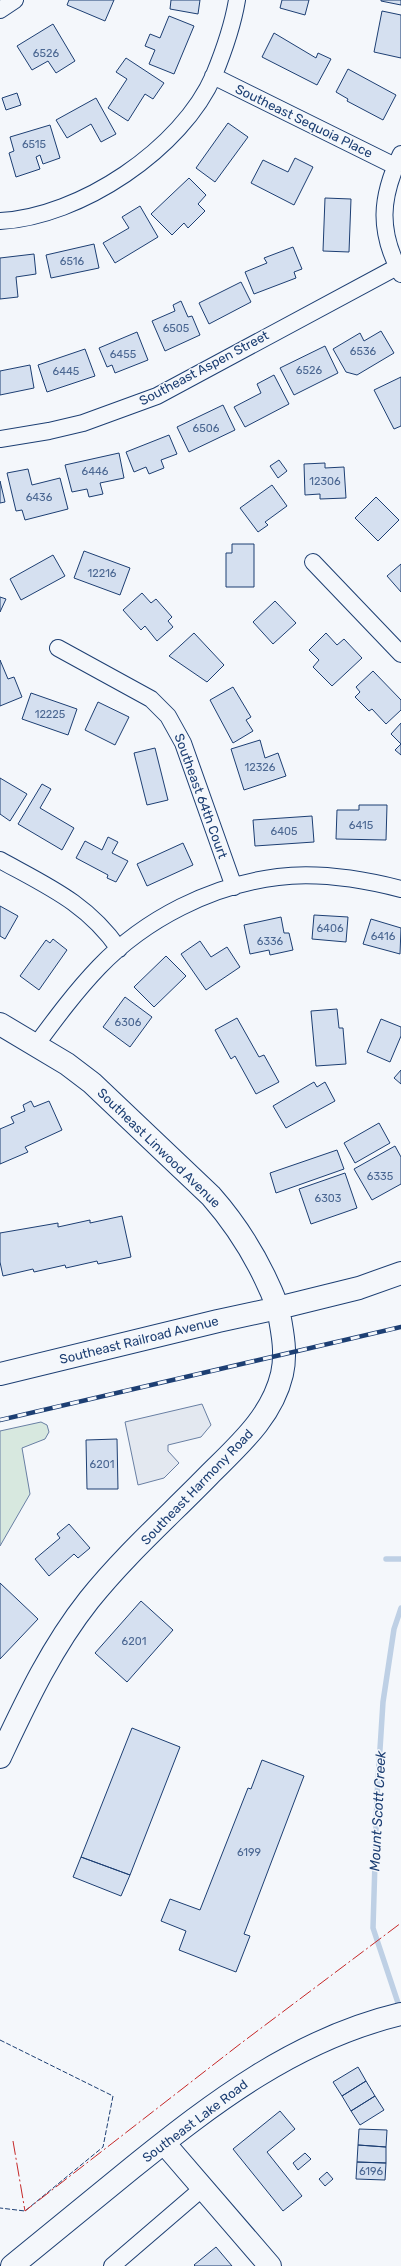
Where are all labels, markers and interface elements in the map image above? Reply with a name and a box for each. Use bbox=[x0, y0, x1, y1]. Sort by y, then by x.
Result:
house number: 6526 bbox=[33, 47, 59, 60]
street label: Southeast Sequoia Place bbox=[233, 81, 375, 161]
house number: 6515 bbox=[22, 138, 47, 151]
house number: 6516 bbox=[60, 255, 85, 268]
house number: 6505 bbox=[163, 322, 190, 335]
street label: Southeast Aspen Street bbox=[137, 327, 271, 409]
house number: 6536 bbox=[350, 345, 377, 358]
house number: 6455 bbox=[110, 348, 137, 361]
house number: 6526 bbox=[296, 364, 322, 377]
house number: 6445 bbox=[53, 365, 80, 378]
house number: 6506 bbox=[193, 422, 220, 435]
house number: 6446 bbox=[82, 465, 109, 478]
house number: 12306 bbox=[309, 475, 341, 488]
house number: 6436 bbox=[26, 491, 53, 504]
house number: 12216 bbox=[88, 567, 117, 580]
house number: 12225 bbox=[35, 708, 66, 721]
street label: Southeast 64th Court bbox=[171, 732, 231, 860]
house number: 12326 bbox=[245, 761, 276, 774]
house number: 6415 bbox=[349, 819, 374, 832]
house number: 6405 bbox=[271, 825, 298, 838]
house number: 6406 bbox=[316, 922, 344, 935]
house number: 6416 bbox=[371, 930, 396, 943]
house number: 6336 bbox=[257, 935, 284, 948]
house number: 6306 bbox=[115, 1016, 142, 1029]
street label: Southeast Linwood Avenue bbox=[94, 1085, 224, 1211]
house number: 6335 bbox=[367, 1170, 394, 1183]
house number: 6303 bbox=[315, 1192, 342, 1205]
street label: Southeast Railroad Avenue bbox=[58, 1313, 220, 1367]
street label: Southeast Harmony Road bbox=[138, 1426, 256, 1548]
house number: 6201 bbox=[90, 1458, 114, 1471]
house number: 6201 bbox=[122, 1635, 146, 1648]
water label: Mount Scott Creek bbox=[366, 1749, 390, 1872]
house number: 6199 bbox=[237, 1846, 261, 1859]
street label: Southeast Lake Road bbox=[139, 2077, 251, 2165]
house number: 6196 bbox=[359, 2165, 383, 2178]

